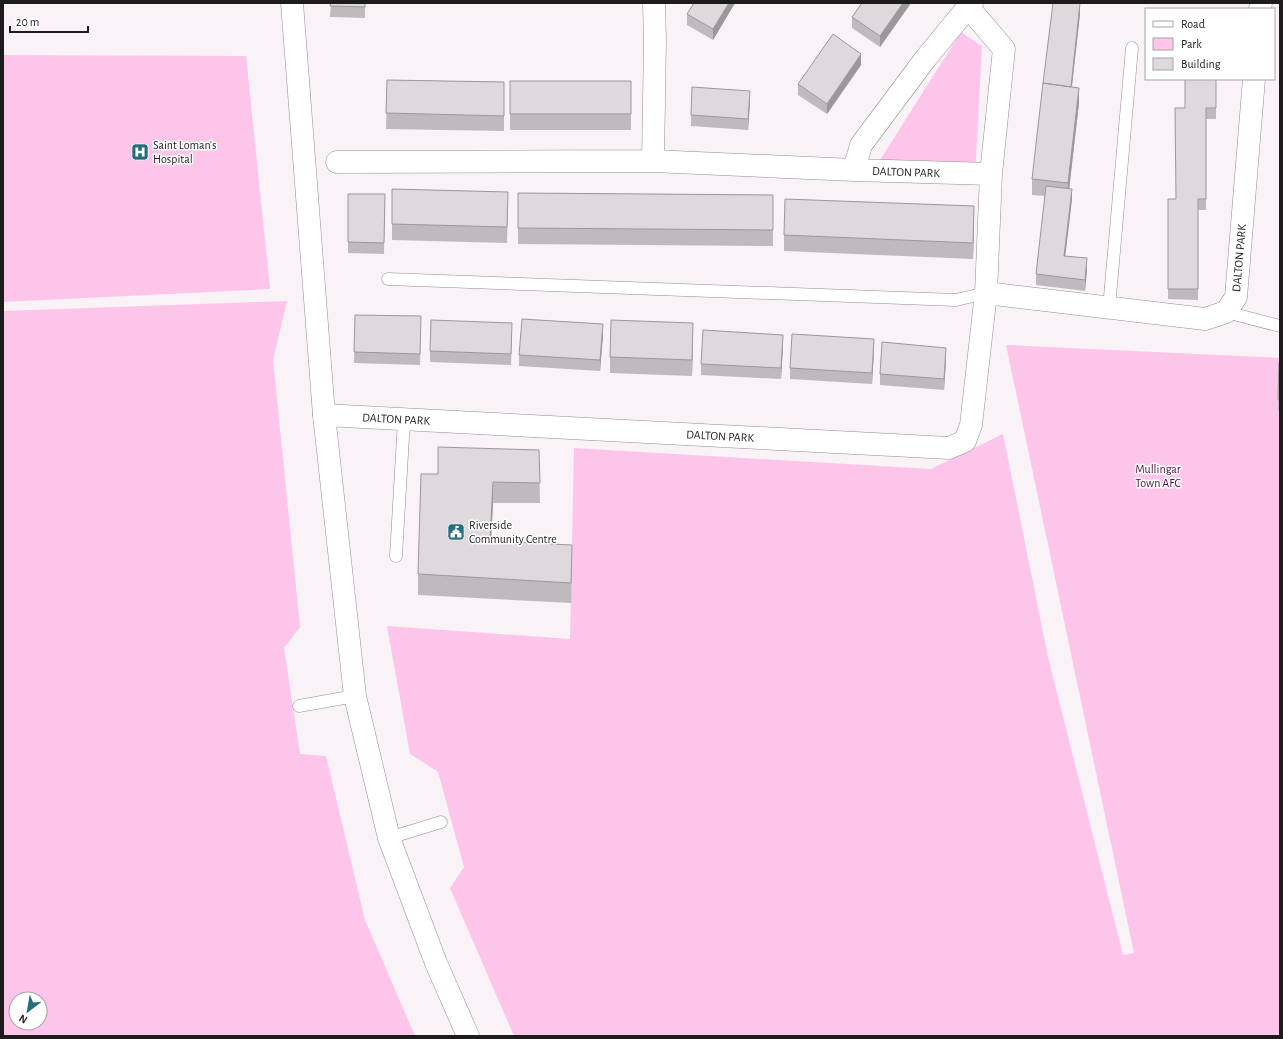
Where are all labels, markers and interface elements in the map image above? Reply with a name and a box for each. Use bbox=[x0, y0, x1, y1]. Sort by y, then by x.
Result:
scale bar bbox=[10, 8, 88, 34]
legend bbox=[1145, 8, 1275, 80]
text: 20 m bbox=[16, 16, 39, 28]
text: Road bbox=[1181, 18, 1205, 30]
text: Park bbox=[1181, 38, 1202, 50]
text: Building bbox=[1181, 58, 1221, 70]
place label: Saint Loman's Hospital bbox=[153, 139, 216, 165]
hospital icon: Saint Loman's Hospital bbox=[130, 142, 150, 162]
street label: DALTON PARK bbox=[872, 165, 941, 179]
street label: DALTON PARK bbox=[1230, 223, 1248, 292]
street label: DALTON PARK bbox=[362, 411, 431, 427]
street label: DALTON PARK bbox=[686, 428, 755, 444]
park label: Mullingar Town AFC bbox=[1135, 463, 1181, 489]
place label: Riverside Community Centre bbox=[469, 519, 557, 546]
public building icon: Riverside Community Centre bbox=[446, 522, 466, 542]
north arrow bbox=[8, 991, 48, 1031]
text: N bbox=[17, 1012, 29, 1026]

